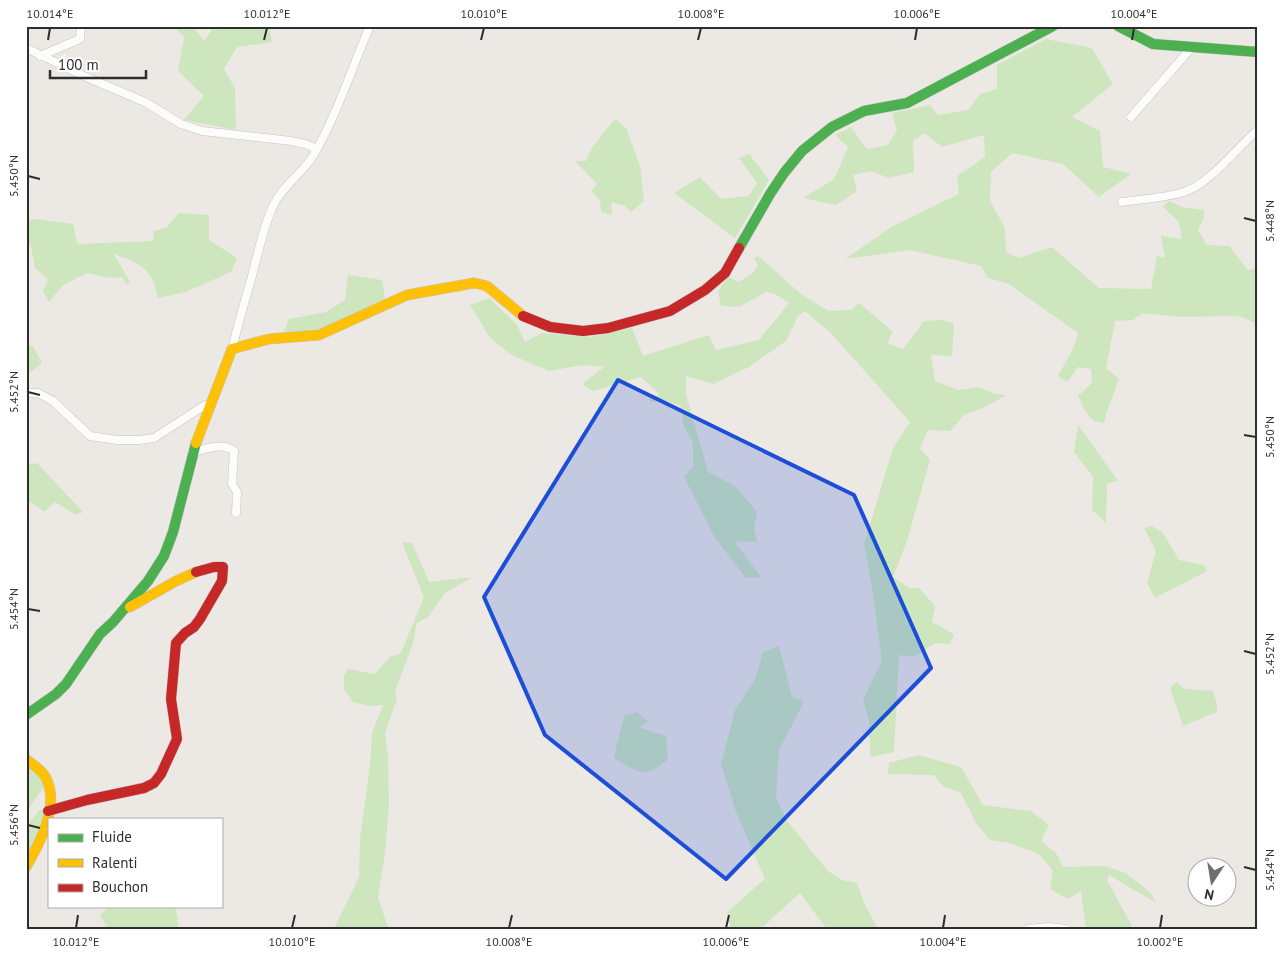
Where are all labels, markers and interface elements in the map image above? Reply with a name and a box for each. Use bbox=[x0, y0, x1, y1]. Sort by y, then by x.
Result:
text: 10.014°E bbox=[27, 6, 73, 21]
text: 10.012°E bbox=[244, 6, 290, 21]
text: 10.010°E bbox=[461, 6, 507, 21]
text: 10.008°E bbox=[678, 6, 724, 21]
text: 10.006°E bbox=[894, 6, 940, 21]
text: 10.004°E bbox=[1111, 6, 1157, 21]
scale bar bbox=[50, 48, 146, 80]
text: 100 m bbox=[58, 55, 99, 74]
text: 5.450°N bbox=[6, 155, 21, 197]
text: 5.448°N bbox=[1262, 200, 1277, 242]
text: 5.452°N bbox=[6, 371, 21, 413]
text: 5.450°N bbox=[1262, 416, 1277, 458]
text: 5.454°N bbox=[6, 588, 21, 630]
text: 5.452°N bbox=[1262, 633, 1277, 675]
text: 5.456°N bbox=[6, 804, 21, 846]
legend bbox=[48, 818, 222, 908]
text: Fluide bbox=[92, 827, 132, 846]
text: 5.454°N bbox=[1262, 849, 1277, 891]
text: Ralenti bbox=[92, 853, 138, 872]
north arrow bbox=[1186, 858, 1236, 908]
text: Bouchon bbox=[92, 877, 148, 896]
text: N bbox=[1203, 885, 1216, 904]
text: 10.012°E bbox=[53, 934, 99, 949]
text: 10.010°E bbox=[269, 934, 315, 949]
text: 10.008°E bbox=[486, 934, 532, 949]
text: 10.006°E bbox=[703, 934, 749, 949]
text: 10.004°E bbox=[920, 934, 966, 949]
text: 10.002°E bbox=[1137, 934, 1183, 949]

